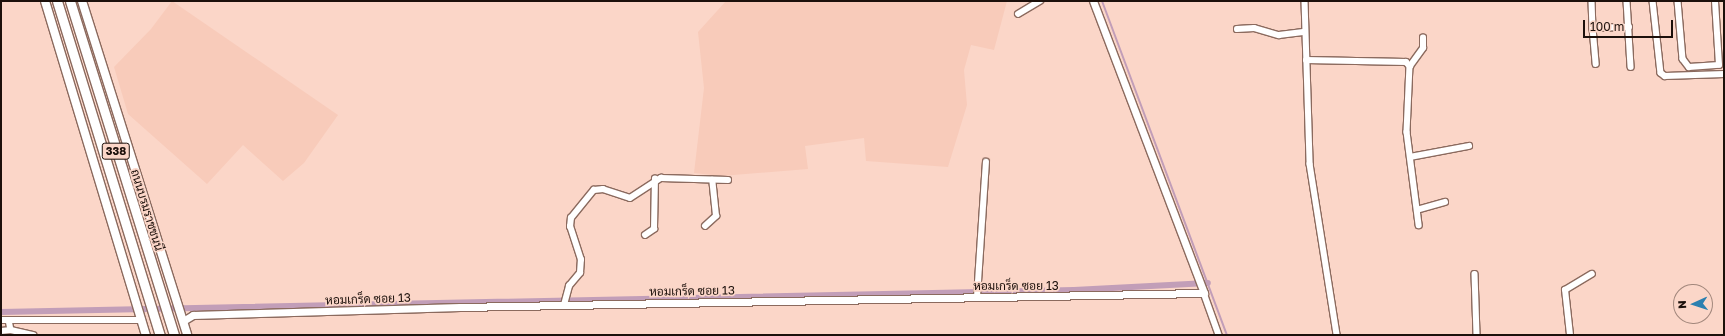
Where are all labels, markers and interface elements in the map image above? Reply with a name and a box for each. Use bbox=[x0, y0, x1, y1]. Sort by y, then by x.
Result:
scale bar bbox=[1585, 12, 1675, 38]
text: 100 m bbox=[1590, 19, 1624, 34]
road number: 338 bbox=[101, 142, 131, 160]
street label: ถนนบรมราชชนนี bbox=[128, 167, 166, 253]
street label: หอมเกร็ด ซอย 13 bbox=[973, 279, 1059, 293]
street label: หอมเกร็ด ซอย 13 bbox=[649, 283, 735, 299]
north arrow bbox=[1673, 284, 1713, 324]
street label: หอมเกร็ด ซอย 13 bbox=[325, 290, 411, 308]
text: N bbox=[1675, 300, 1688, 309]

